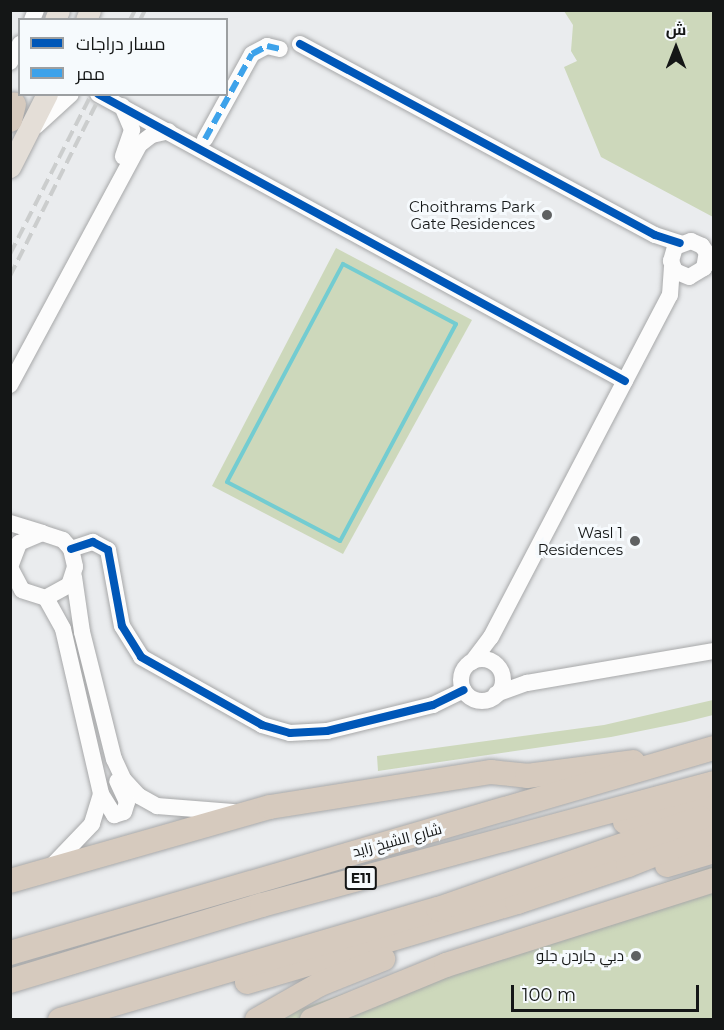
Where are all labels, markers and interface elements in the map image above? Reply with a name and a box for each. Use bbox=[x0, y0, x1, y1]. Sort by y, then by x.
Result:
legend bbox=[18, 18, 228, 96]
north arrow bbox=[646, 18, 706, 78]
text: ش bbox=[666, 20, 686, 39]
text: مسار دراجات bbox=[76, 33, 166, 55]
text: ممر bbox=[76, 63, 105, 85]
place label: Choithrams Park Gate Residences bbox=[409, 197, 535, 232]
marker: Choithrams Park Gate Residences bbox=[540, 208, 554, 222]
place label: Wasl 1 Residences bbox=[538, 523, 623, 558]
marker: Wasl 1 Residences bbox=[628, 534, 642, 548]
street label: شارع الشيخ زايد bbox=[350, 819, 444, 861]
road number: E11 bbox=[344, 867, 378, 889]
place label: دبي جاردن جلو bbox=[536, 947, 624, 965]
marker: دبي جاردن جلو bbox=[629, 949, 643, 963]
scale bar bbox=[514, 973, 702, 1011]
text: 100 m bbox=[522, 984, 576, 1006]

